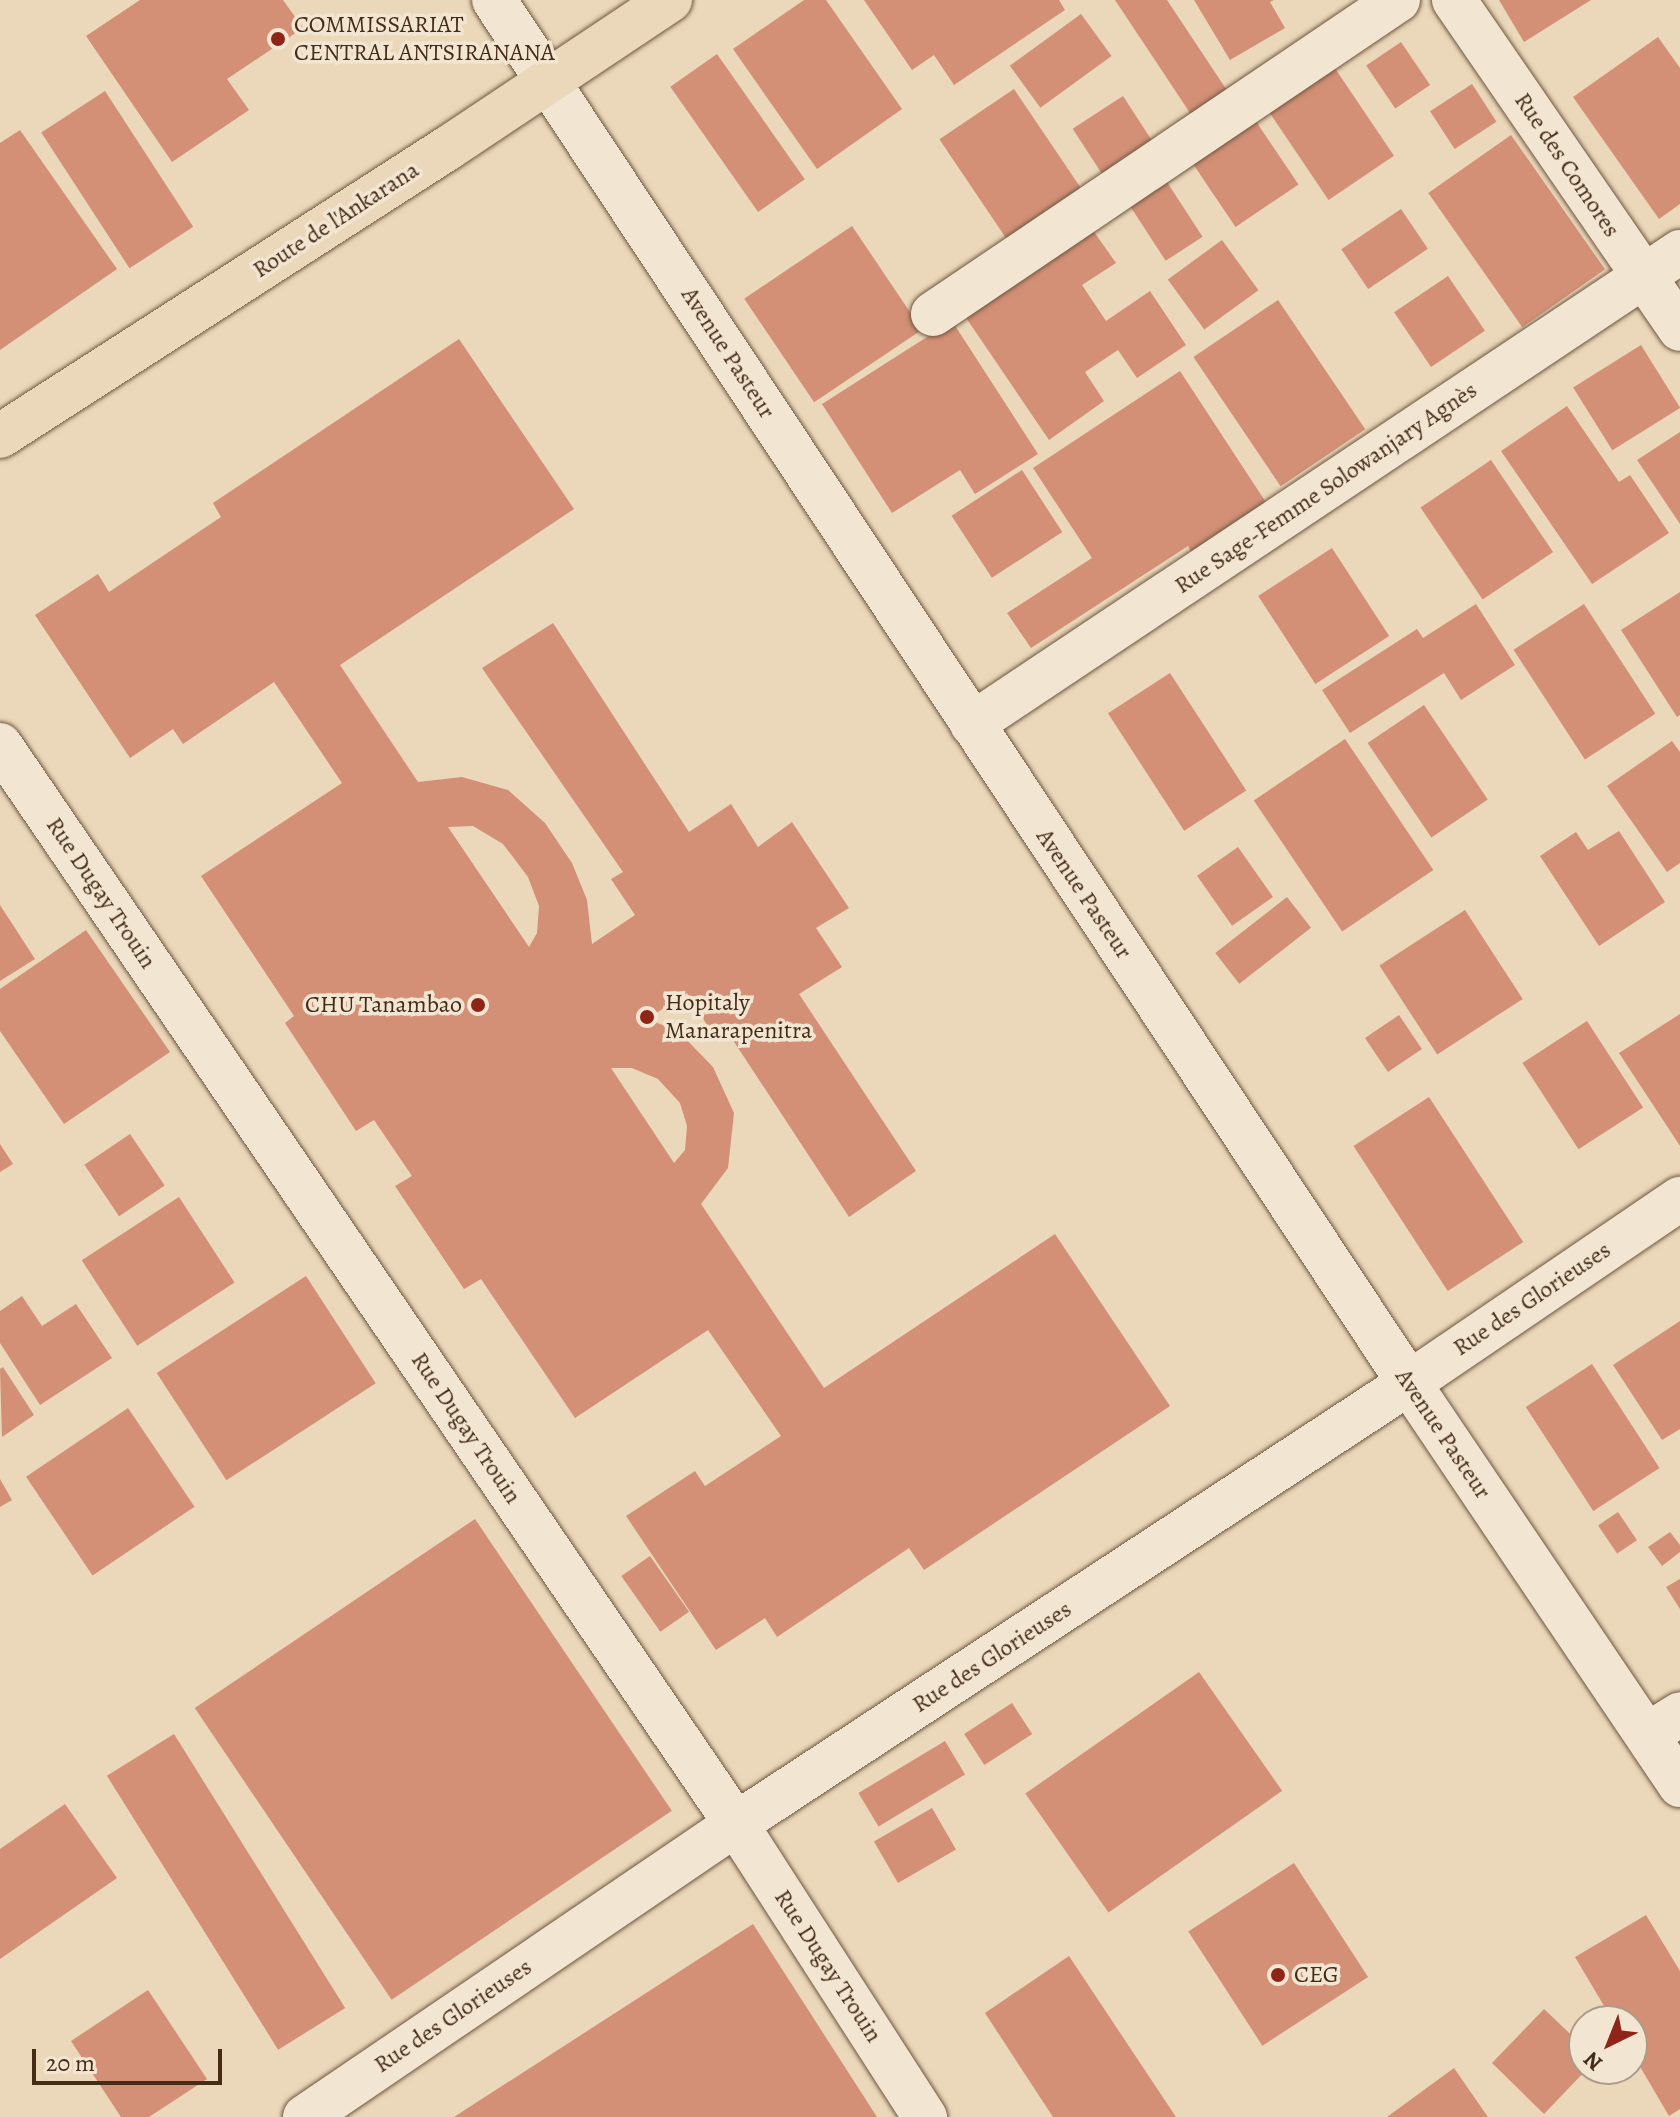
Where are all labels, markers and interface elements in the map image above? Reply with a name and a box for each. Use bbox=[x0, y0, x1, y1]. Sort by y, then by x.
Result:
place label: COMMISSARIAT CENTRAL ANTSIRANANA bbox=[294, 11, 555, 67]
marker: COMMISSARIAT CENTRAL ANTSIRANANA bbox=[269, 30, 287, 48]
street label: Rue des Comores bbox=[1508, 87, 1626, 243]
street label: Route de l'Ankarana bbox=[248, 156, 424, 284]
street label: Avenue Pasteur bbox=[675, 282, 781, 424]
street label: Rue Sage-Femme Solowanjary Agnès bbox=[1169, 376, 1483, 600]
street label: Rue Dugay Trouin bbox=[40, 812, 162, 974]
street label: Avenue Pasteur bbox=[1030, 824, 1138, 964]
place label: Hopitaly Manarapenitra bbox=[665, 989, 812, 1045]
place label: CHU Tanambao bbox=[305, 991, 462, 1019]
marker: CHU Tanambao bbox=[469, 996, 487, 1014]
marker: Hopitaly Manarapenitra bbox=[636, 1006, 658, 1028]
street label: Rue des Glorieuses bbox=[1448, 1236, 1616, 1362]
street label: Rue Dugay Trouin bbox=[405, 1347, 527, 1509]
street label: Avenue Pasteur bbox=[1389, 1364, 1497, 1504]
street label: Rue des Glorieuses bbox=[907, 1595, 1077, 1719]
street label: Rue Dugay Trouin bbox=[768, 1884, 888, 2048]
street label: Rue des Glorieuses bbox=[369, 1953, 537, 2079]
place label: CEG bbox=[1294, 1961, 1339, 1989]
marker: CEG bbox=[1269, 1966, 1287, 1984]
north arrow bbox=[1568, 2005, 1648, 2085]
scale bar bbox=[36, 2033, 226, 2083]
text: N bbox=[1577, 2045, 1609, 2078]
text: 20 m bbox=[46, 2047, 95, 2079]

